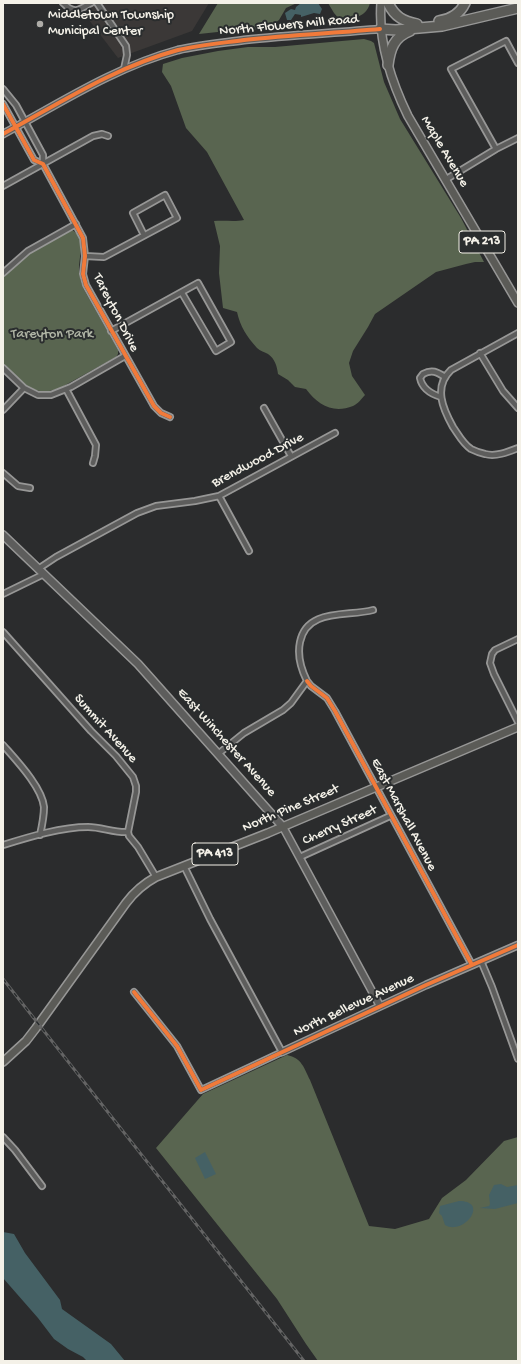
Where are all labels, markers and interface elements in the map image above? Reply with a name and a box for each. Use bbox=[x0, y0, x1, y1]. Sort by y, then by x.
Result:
place label: Middletown Township Municipal Center bbox=[48, 8, 174, 40]
street label: North Flowers Mill Road bbox=[219, 12, 359, 40]
marker: Middletown Township Municipal Center bbox=[35, 19, 45, 29]
street label: Maple Avenue bbox=[416, 113, 472, 191]
road number: PA 213 bbox=[459, 231, 505, 253]
street label: Tareyton Drive bbox=[88, 271, 142, 355]
park label: Tareyton Park bbox=[11, 327, 93, 343]
street label: Brendwood Drive bbox=[209, 430, 307, 492]
street label: East Winchester Avenue bbox=[173, 685, 279, 801]
street label: Summit Avenue bbox=[70, 691, 140, 767]
street label: East Marshall Avenue bbox=[366, 756, 440, 874]
street label: North Pine Street bbox=[240, 781, 342, 837]
street label: Cherry Street bbox=[300, 802, 380, 850]
road number: PA 413 bbox=[192, 843, 238, 865]
street label: North Bellevue Avenue bbox=[291, 971, 417, 1041]

